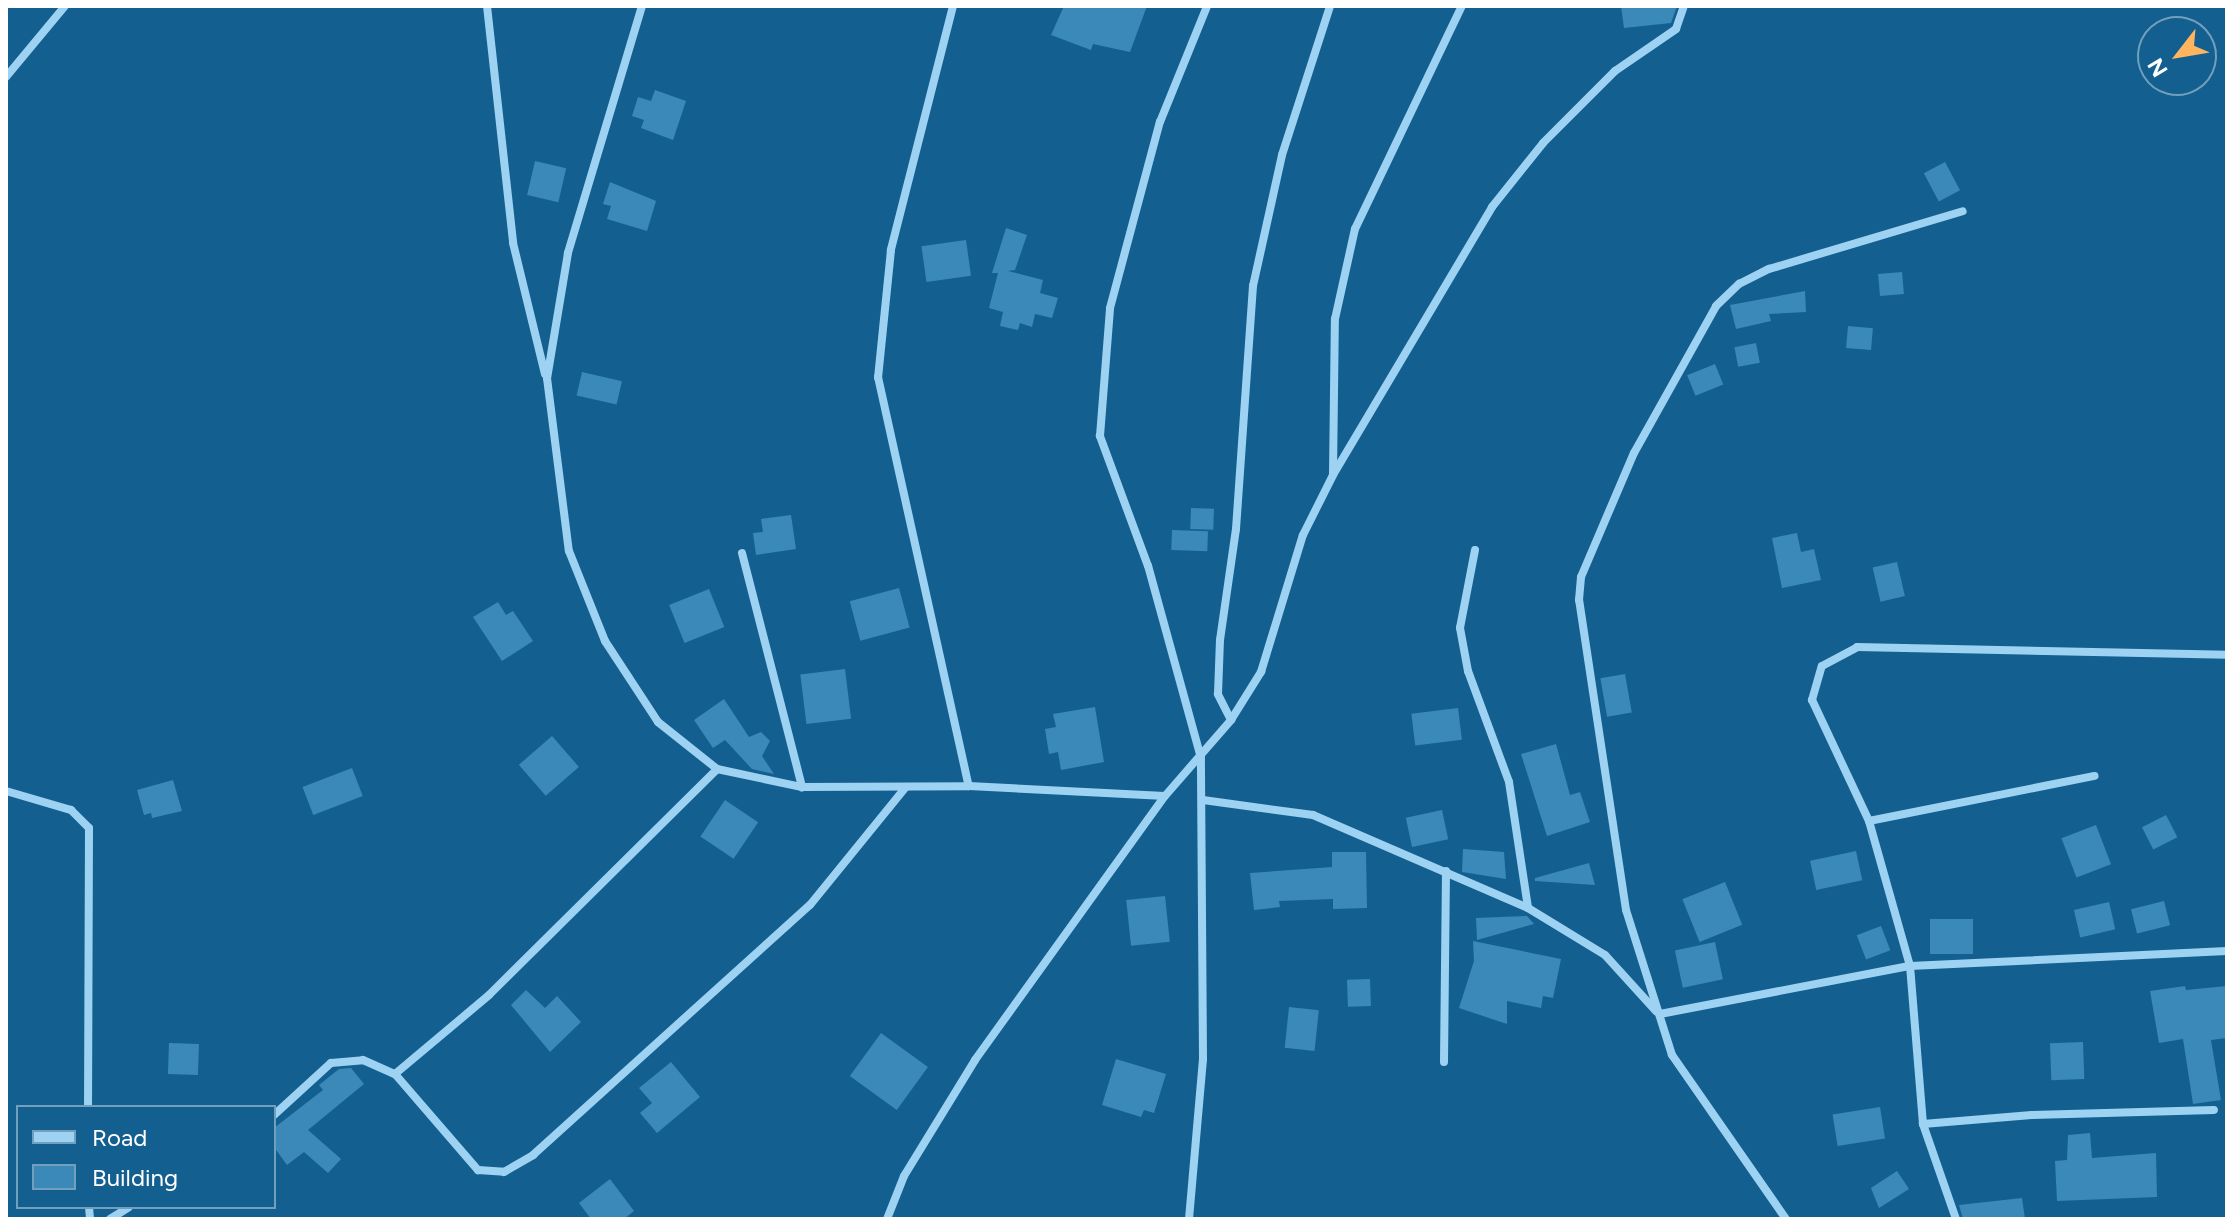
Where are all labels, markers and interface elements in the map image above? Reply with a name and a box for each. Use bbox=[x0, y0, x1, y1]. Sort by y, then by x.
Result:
north arrow bbox=[2137, 16, 2217, 96]
text: N bbox=[2142, 53, 2174, 82]
legend bbox=[16, 1105, 276, 1209]
text: Road bbox=[92, 1123, 147, 1152]
text: Building bbox=[92, 1163, 178, 1192]

